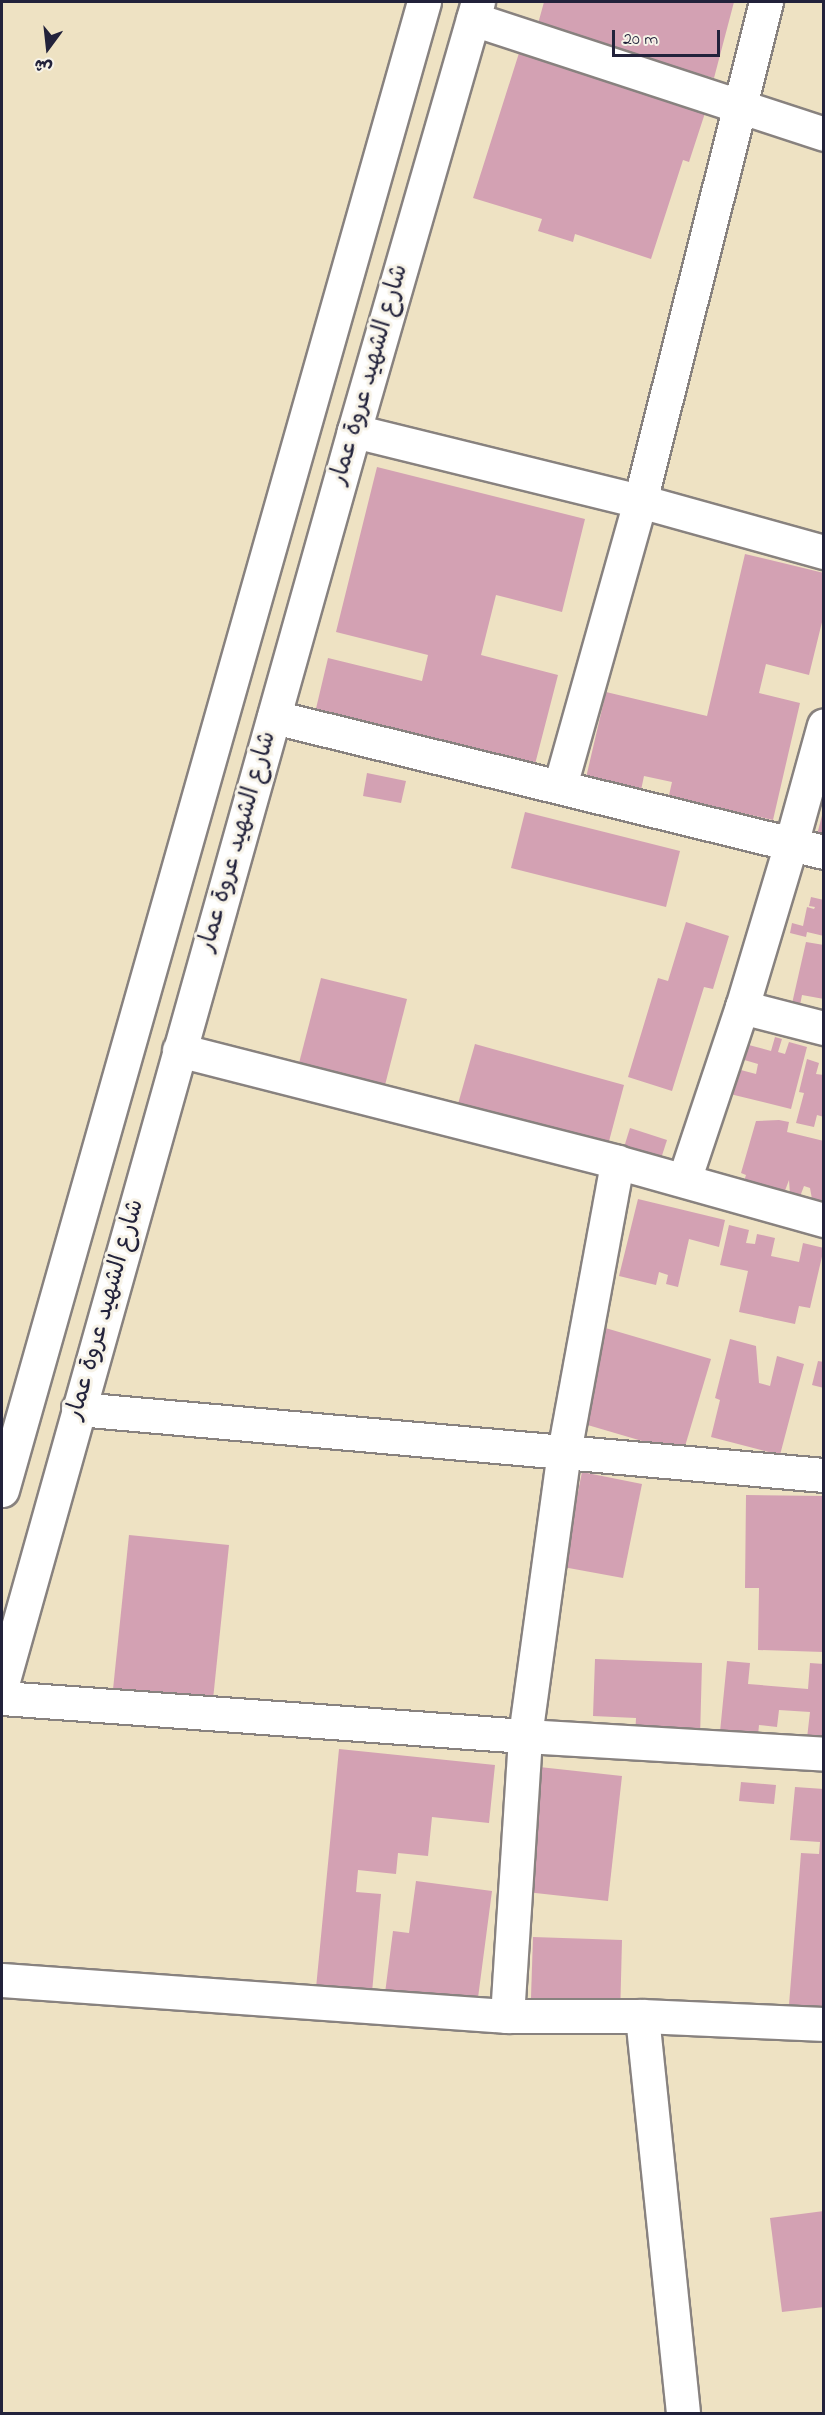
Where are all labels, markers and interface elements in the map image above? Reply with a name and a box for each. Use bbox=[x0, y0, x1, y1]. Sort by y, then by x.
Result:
north arrow bbox=[18, 18, 78, 78]
scale bar bbox=[615, 18, 723, 56]
text: 20 m bbox=[623, 27, 658, 53]
text: ش bbox=[32, 52, 55, 79]
street label: شارع الشهيد عروة عمار bbox=[325, 261, 415, 489]
street label: شارع الشهيد عروة عمار bbox=[193, 728, 283, 956]
street label: شارع الشهيد عروة عمار bbox=[61, 1196, 151, 1424]

